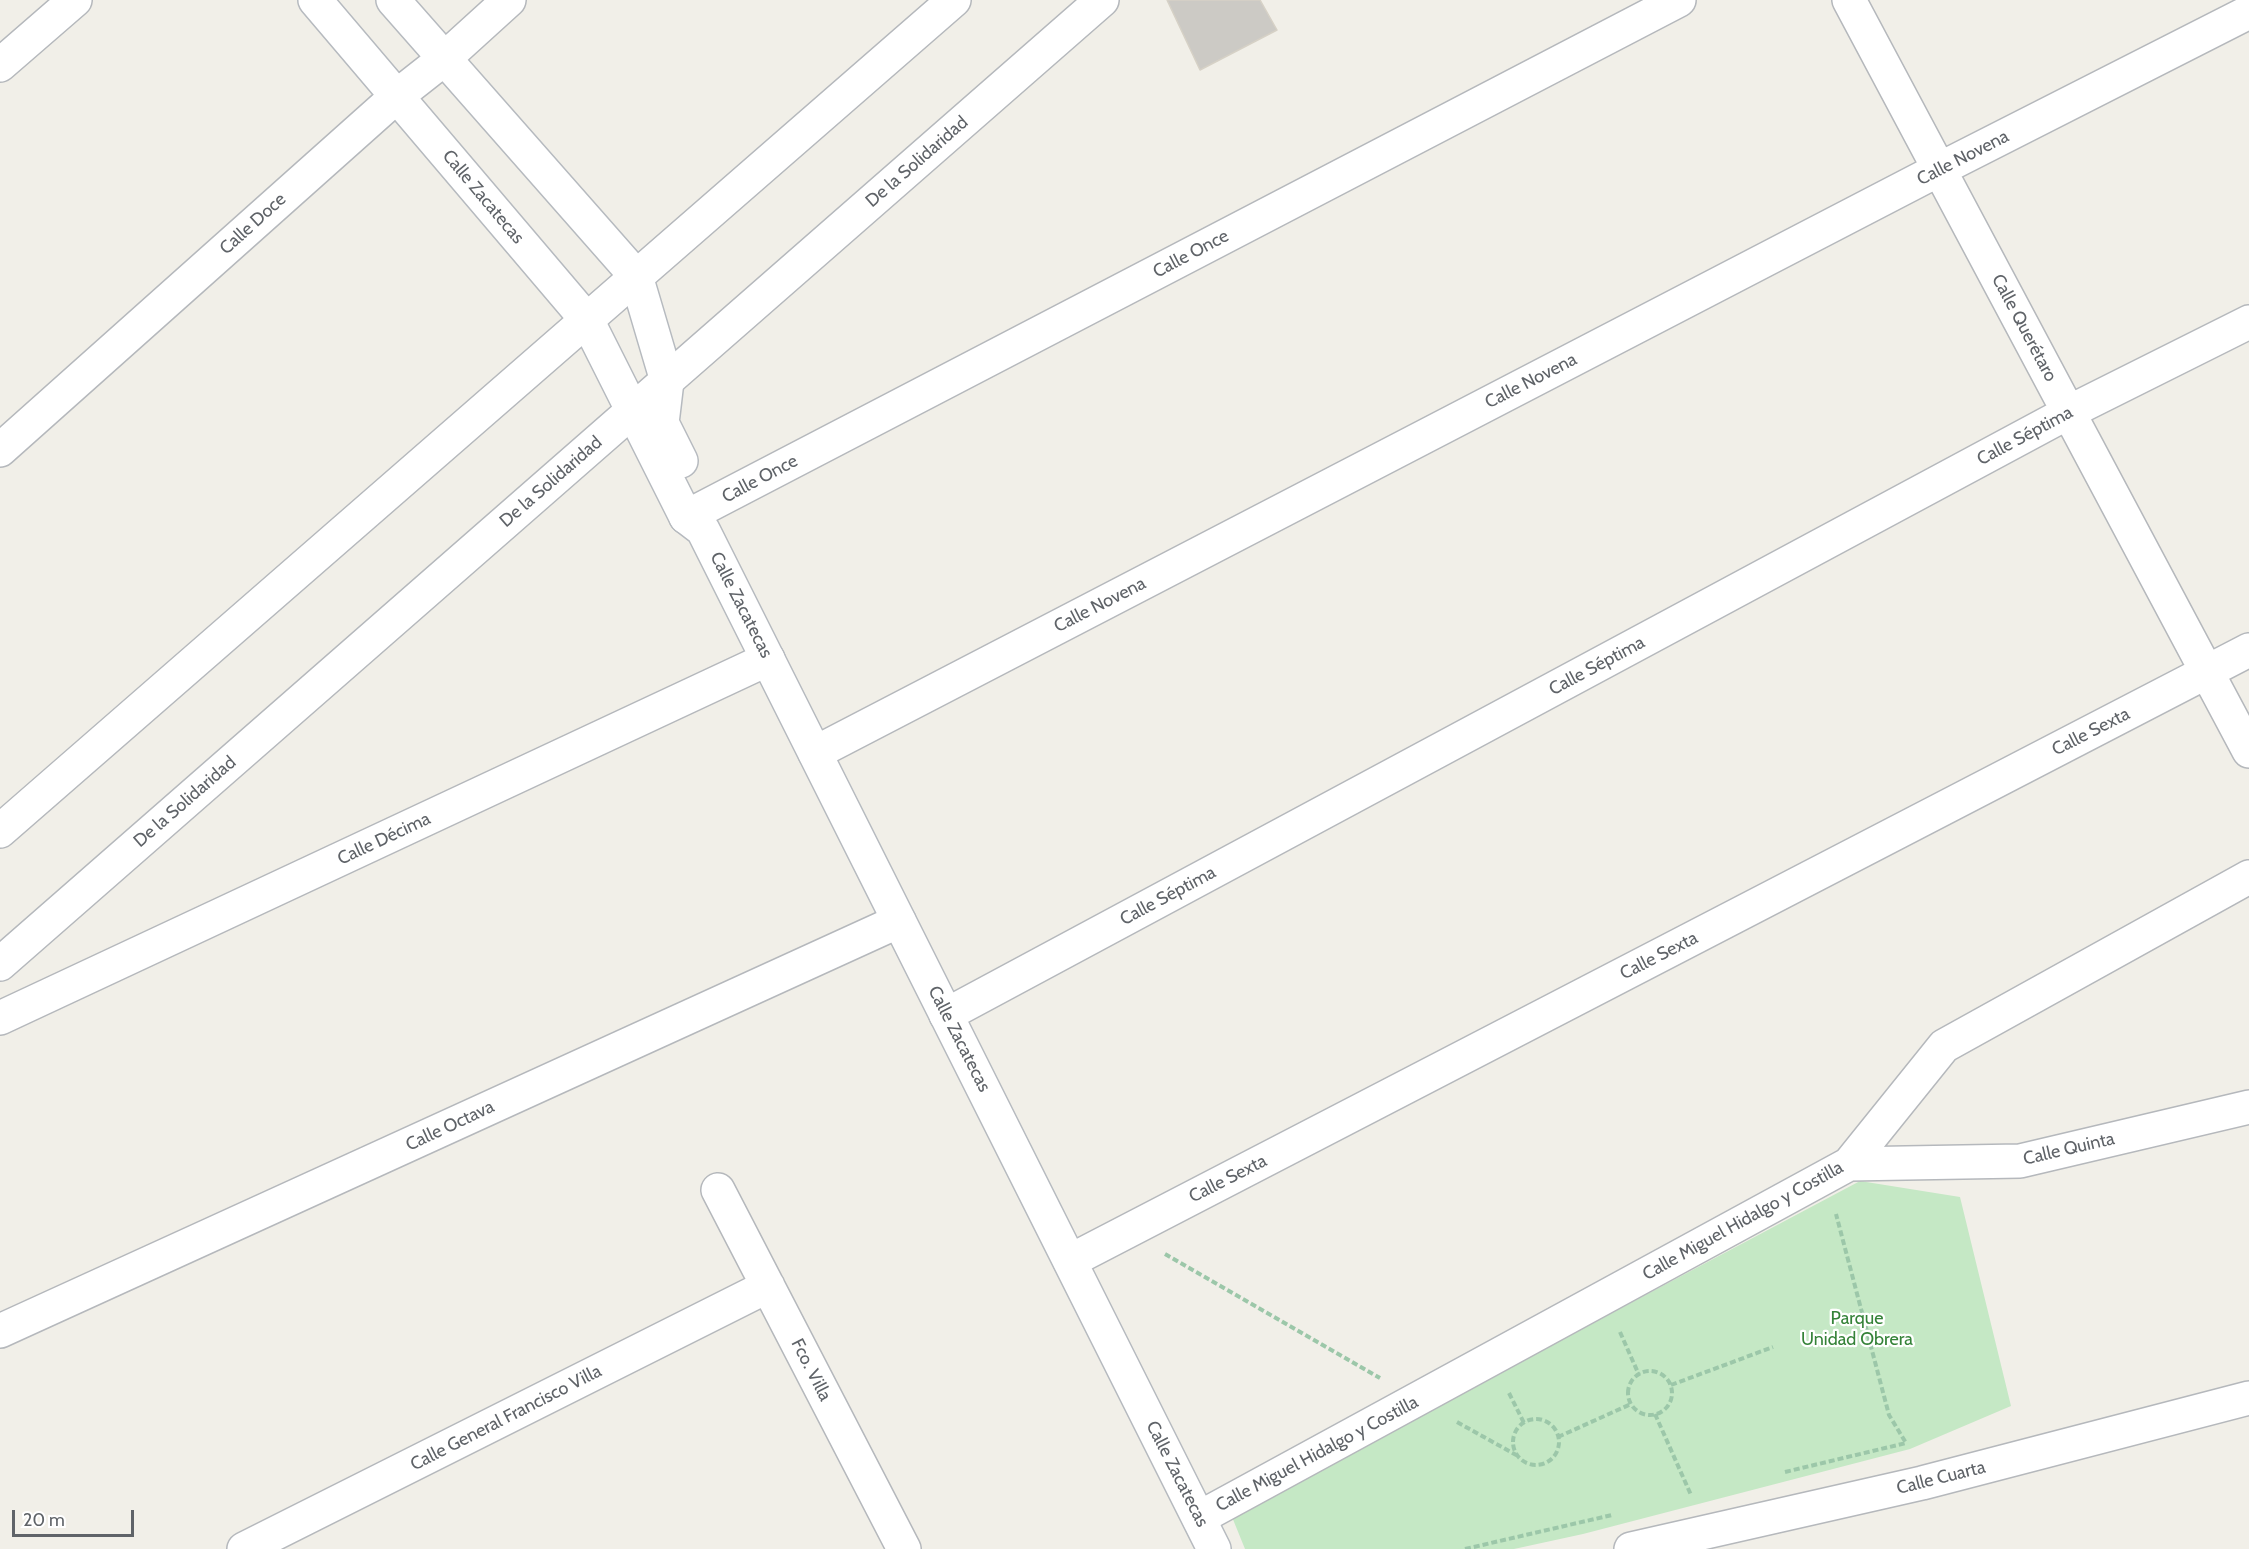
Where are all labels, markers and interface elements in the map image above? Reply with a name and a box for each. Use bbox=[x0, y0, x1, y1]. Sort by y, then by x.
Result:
street label: De la Solidaridad bbox=[861, 112, 973, 212]
street label: Calle Novena bbox=[1913, 126, 2013, 190]
street label: Calle Zacatecas bbox=[437, 146, 529, 248]
street label: Calle Doce bbox=[215, 189, 291, 259]
street label: Calle Once bbox=[1150, 225, 1232, 283]
street label: Calle Querétaro bbox=[1987, 271, 2061, 385]
street label: Calle Novena bbox=[1481, 349, 1581, 413]
street label: Calle Séptima bbox=[1973, 402, 2077, 470]
street label: De la Solidaridad bbox=[495, 432, 607, 532]
street label: Calle Once bbox=[719, 450, 801, 508]
street label: Calle Zacatecas bbox=[705, 548, 777, 662]
street label: Calle Novena bbox=[1050, 573, 1150, 637]
street label: Calle Séptima bbox=[1545, 632, 1649, 700]
street label: Calle Sexta bbox=[2049, 703, 2133, 761]
street label: De la Solidaridad bbox=[129, 752, 241, 852]
street label: Calle Décima bbox=[334, 808, 434, 870]
street label: Calle Séptima bbox=[1116, 862, 1220, 930]
street label: Calle Sexta bbox=[1617, 927, 1701, 985]
street label: Calle Zacatecas bbox=[923, 982, 995, 1096]
street label: Calle Octava bbox=[402, 1096, 498, 1156]
street label: Calle Quinta bbox=[2021, 1128, 2117, 1170]
street label: Calle Sexta bbox=[1186, 1150, 1270, 1208]
street label: Calle Miguel Hidalgo y Costilla bbox=[1639, 1157, 1847, 1285]
park label: Parque Unidad Obrera bbox=[1801, 1308, 1913, 1350]
street label: Fco. Villa bbox=[786, 1335, 836, 1405]
street label: Calle General Francisco Villa bbox=[407, 1360, 605, 1476]
street label: Calle Miguel Hidalgo y Costilla bbox=[1212, 1391, 1422, 1517]
street label: Calle Zacatecas bbox=[1141, 1417, 1213, 1531]
street label: Calle Cuarta bbox=[1894, 1457, 1988, 1499]
scale bar bbox=[15, 1498, 136, 1536]
text: 20 m bbox=[23, 1509, 65, 1531]

